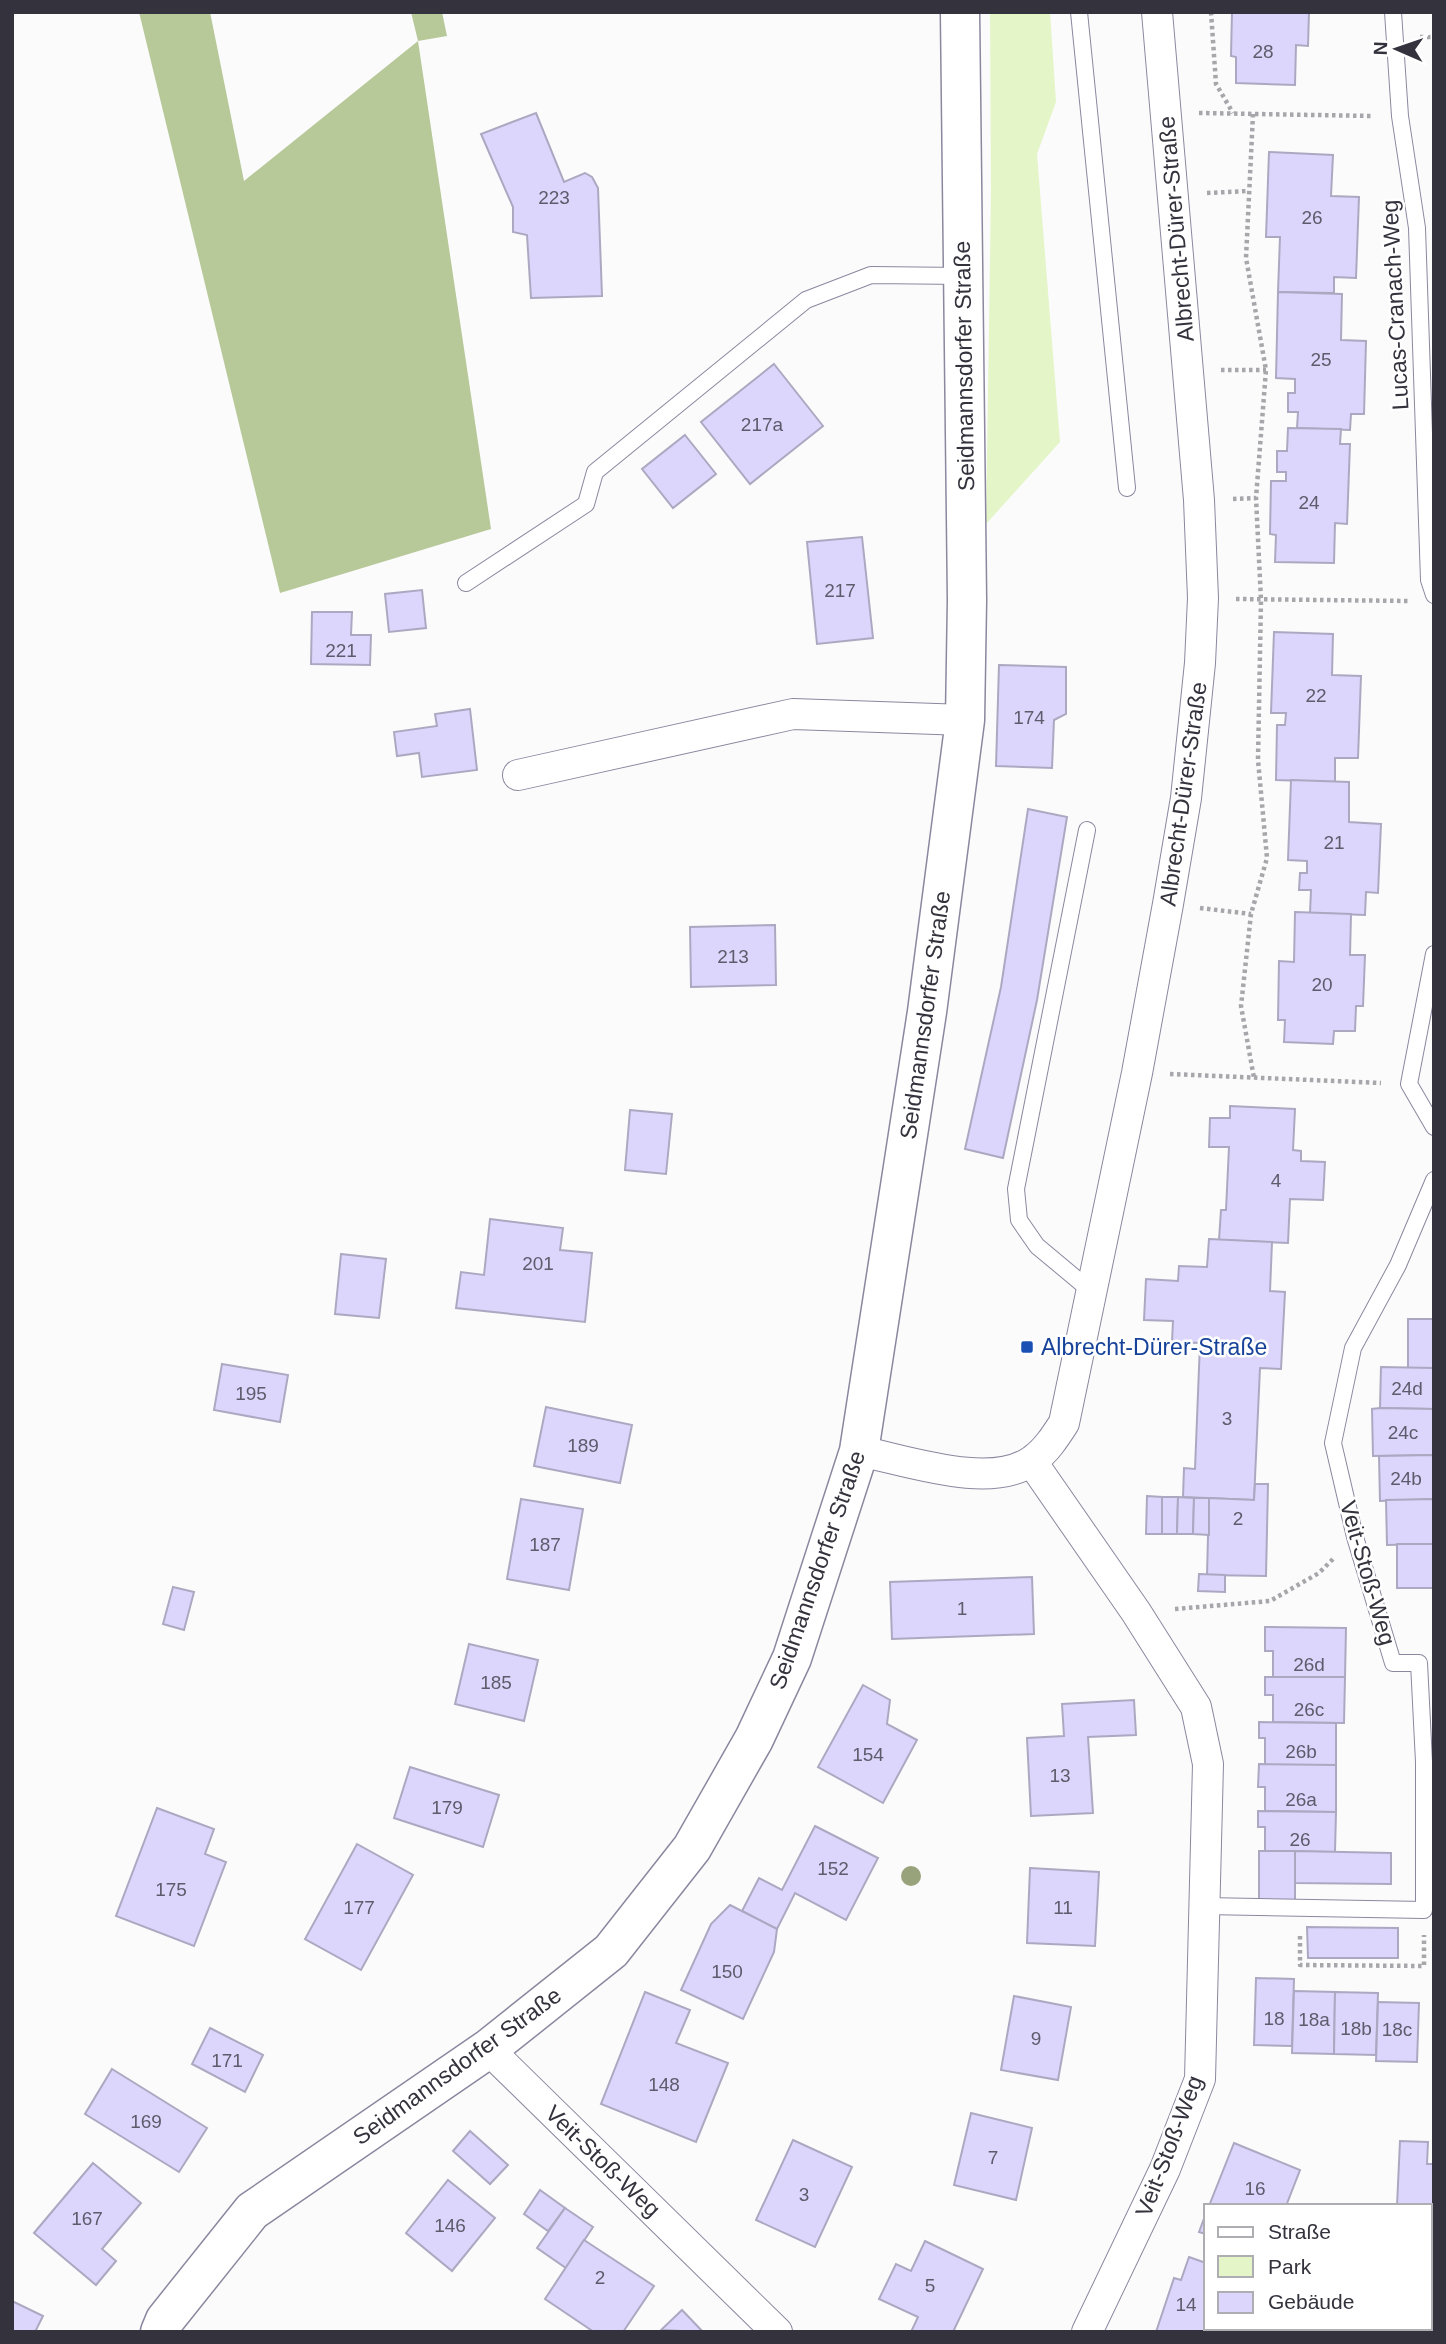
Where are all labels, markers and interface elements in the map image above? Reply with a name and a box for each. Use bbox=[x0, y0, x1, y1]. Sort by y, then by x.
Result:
north arrow bbox=[1362, 14, 1432, 84]
house number: 28 bbox=[1252, 41, 1274, 62]
text: N bbox=[1370, 41, 1391, 56]
street label: Albrecht-Dürer-Straße bbox=[1153, 115, 1199, 343]
house number: 223 bbox=[538, 187, 570, 208]
street label: Lucas-Cranach-Weg bbox=[1377, 199, 1413, 411]
house number: 26 bbox=[1301, 207, 1323, 228]
street label: Seidmannsdorfer Straße bbox=[949, 241, 979, 491]
house number: 25 bbox=[1310, 349, 1332, 370]
house number: 217a bbox=[741, 414, 784, 435]
house number: 24 bbox=[1298, 492, 1320, 513]
house number: 217 bbox=[824, 580, 856, 601]
house number: 221 bbox=[325, 640, 357, 661]
street label: Albrecht-Dürer-Straße bbox=[1154, 680, 1212, 908]
house number: 22 bbox=[1305, 685, 1327, 706]
house number: 174 bbox=[1013, 707, 1045, 728]
house number: 21 bbox=[1323, 832, 1345, 853]
street label: Seidmannsdorfer Straße bbox=[895, 889, 955, 1141]
house number: 213 bbox=[717, 946, 749, 967]
house number: 20 bbox=[1311, 974, 1333, 995]
house number: 4 bbox=[1271, 1170, 1282, 1191]
house number: 201 bbox=[522, 1253, 554, 1274]
place label: Albrecht-Dürer-Straße bbox=[1041, 1334, 1267, 1360]
marker: Albrecht-Dürer-Straße bbox=[1019, 1339, 1035, 1355]
house number: 24d bbox=[1391, 1378, 1423, 1399]
house number: 195 bbox=[235, 1383, 267, 1404]
house number: 3 bbox=[1222, 1408, 1232, 1429]
house number: 24c bbox=[1388, 1422, 1418, 1443]
house number: 189 bbox=[567, 1435, 599, 1456]
street label: Seidmannsdorfer Straße bbox=[764, 1447, 870, 1693]
house number: 24b bbox=[1390, 1468, 1422, 1489]
street label: Veit-Stoß-Weg bbox=[1335, 1498, 1401, 1648]
house number: 2 bbox=[1233, 1508, 1243, 1529]
house number: 187 bbox=[529, 1534, 561, 1555]
house number: 1 bbox=[957, 1598, 967, 1619]
house number: 26d bbox=[1293, 1654, 1325, 1675]
house number: 185 bbox=[480, 1672, 512, 1693]
house number: 26c bbox=[1294, 1699, 1324, 1720]
house number: 26b bbox=[1285, 1741, 1317, 1762]
house number: 154 bbox=[852, 1744, 884, 1765]
house number: 13 bbox=[1049, 1765, 1071, 1786]
house number: 26a bbox=[1285, 1789, 1317, 1810]
house number: 179 bbox=[431, 1797, 463, 1818]
house number: 26 bbox=[1289, 1829, 1311, 1850]
house number: 152 bbox=[817, 1858, 849, 1879]
house number: 175 bbox=[155, 1879, 187, 1900]
house number: 177 bbox=[343, 1897, 375, 1918]
house number: 11 bbox=[1053, 1897, 1073, 1918]
house number: 150 bbox=[711, 1961, 743, 1982]
street label: Seidmannsdorfer Straße bbox=[348, 1982, 566, 2150]
house number: 18 bbox=[1263, 2008, 1285, 2029]
house number: 18a bbox=[1298, 2009, 1330, 2030]
house number: 18b bbox=[1340, 2018, 1372, 2039]
house number: 18c bbox=[1382, 2019, 1412, 2040]
house number: 9 bbox=[1031, 2028, 1041, 2049]
house number: 171 bbox=[211, 2050, 243, 2071]
street label: Veit-Stoß-Weg bbox=[1130, 2072, 1208, 2220]
house number: 148 bbox=[648, 2074, 680, 2095]
street label: Veit-Stoß-Weg bbox=[540, 2100, 666, 2222]
house number: 169 bbox=[130, 2111, 162, 2132]
house number: 7 bbox=[988, 2147, 998, 2168]
house number: 16 bbox=[1244, 2178, 1266, 2199]
house number: 3 bbox=[799, 2184, 809, 2205]
legend bbox=[1204, 2204, 1432, 2330]
house number: 167 bbox=[71, 2208, 103, 2229]
house number: 146 bbox=[434, 2215, 466, 2236]
text: Straße bbox=[1268, 2220, 1331, 2243]
text: Park bbox=[1268, 2255, 1312, 2278]
house number: 2 bbox=[595, 2267, 605, 2288]
house number: 5 bbox=[925, 2275, 935, 2296]
text: Gebäude bbox=[1268, 2290, 1354, 2313]
house number: 14 bbox=[1175, 2294, 1197, 2315]

